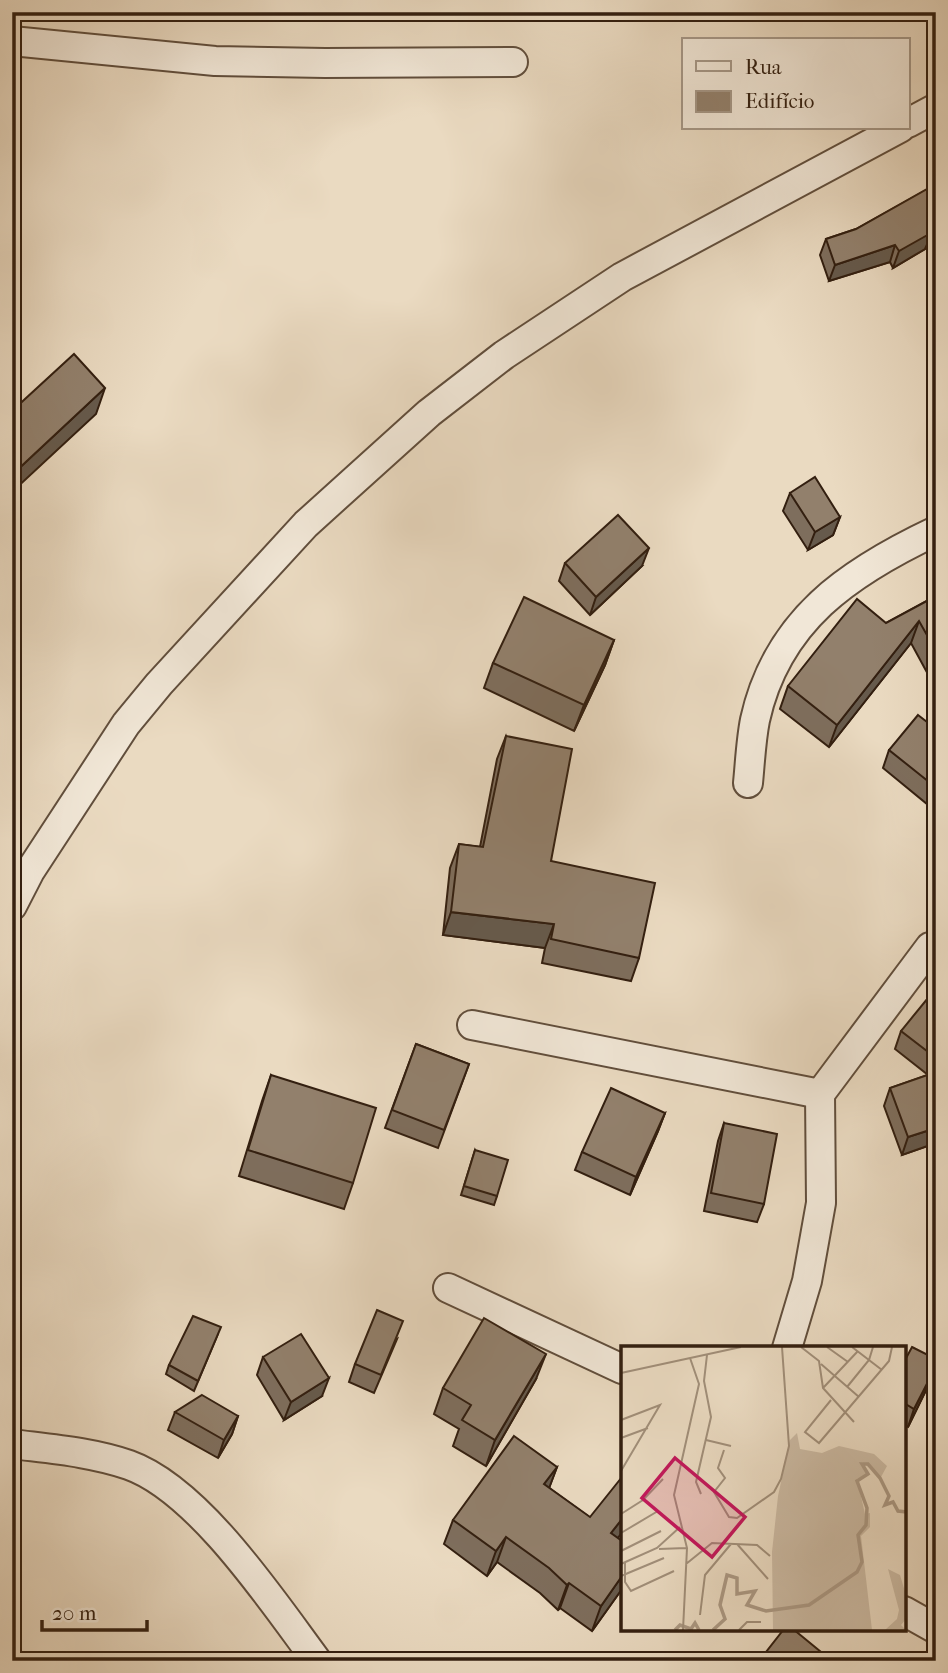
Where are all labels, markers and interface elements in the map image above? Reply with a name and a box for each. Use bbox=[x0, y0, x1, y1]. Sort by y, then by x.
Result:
legend bbox=[682, 38, 909, 130]
text: Rua bbox=[745, 55, 782, 79]
text: Edifício bbox=[745, 89, 814, 113]
inset map bbox=[621, 1346, 906, 1631]
scale bar bbox=[42, 1589, 147, 1633]
text: 20 m bbox=[52, 1601, 97, 1625]

